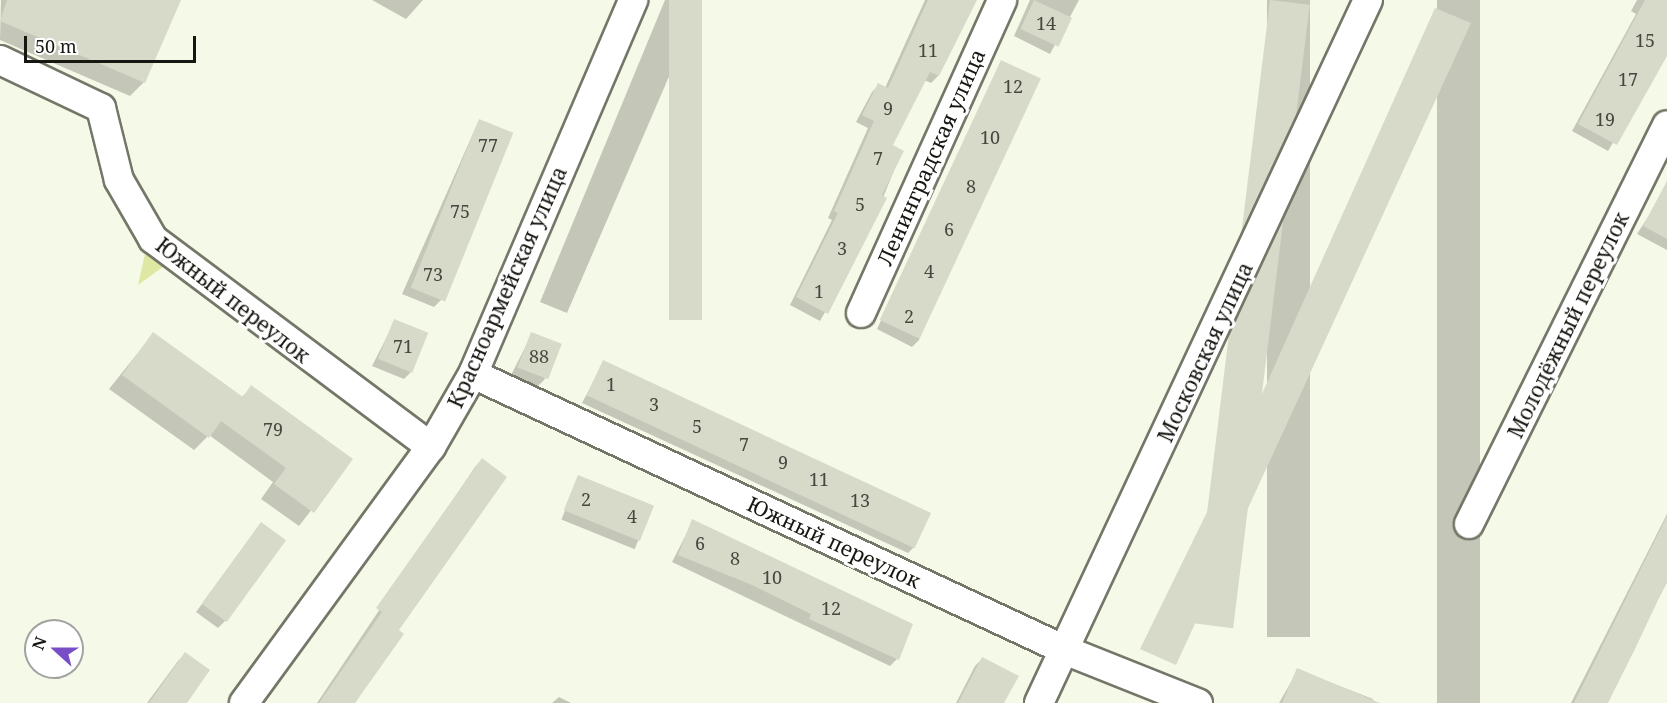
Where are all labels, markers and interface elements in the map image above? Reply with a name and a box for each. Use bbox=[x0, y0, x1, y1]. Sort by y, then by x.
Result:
house number: 14 bbox=[1036, 12, 1056, 34]
scale bar bbox=[27, 24, 200, 62]
house number: 15 bbox=[1635, 29, 1655, 51]
text: 50 m bbox=[35, 34, 77, 58]
house number: 11 bbox=[918, 39, 938, 61]
street label: Ленинградская улица bbox=[872, 45, 990, 269]
house number: 17 bbox=[1618, 68, 1638, 90]
house number: 12 bbox=[1003, 75, 1023, 97]
house number: 9 bbox=[883, 97, 893, 119]
house number: 19 bbox=[1595, 108, 1615, 130]
house number: 10 bbox=[980, 126, 1000, 148]
house number: 77 bbox=[478, 134, 498, 156]
house number: 7 bbox=[873, 147, 883, 169]
street label: Красноармейская улица bbox=[442, 162, 572, 412]
house number: 8 bbox=[966, 175, 976, 197]
house number: 5 bbox=[855, 193, 865, 215]
house number: 75 bbox=[450, 200, 470, 222]
street label: Молодёжный переулок bbox=[1502, 208, 1634, 442]
house number: 6 bbox=[944, 218, 954, 240]
street label: Южный переулок bbox=[151, 232, 315, 368]
house number: 3 bbox=[837, 237, 847, 259]
street label: Московская улица bbox=[1152, 258, 1258, 446]
house number: 4 bbox=[924, 260, 934, 282]
house number: 73 bbox=[423, 263, 443, 285]
house number: 1 bbox=[814, 280, 824, 302]
house number: 2 bbox=[904, 305, 914, 327]
house number: 71 bbox=[393, 335, 413, 357]
house number: 88 bbox=[529, 345, 549, 367]
house number: 1 bbox=[606, 373, 616, 395]
house number: 3 bbox=[649, 393, 659, 415]
house number: 5 bbox=[692, 415, 702, 437]
house number: 79 bbox=[263, 418, 283, 440]
house number: 7 bbox=[739, 433, 749, 455]
house number: 9 bbox=[778, 451, 788, 473]
house number: 11 bbox=[809, 468, 829, 490]
house number: 2 bbox=[581, 488, 591, 510]
house number: 13 bbox=[850, 489, 870, 511]
street label: Южный переулок bbox=[743, 491, 925, 593]
house number: 4 bbox=[627, 505, 637, 527]
house number: 6 bbox=[695, 532, 705, 554]
house number: 8 bbox=[730, 547, 740, 569]
house number: 10 bbox=[762, 566, 782, 588]
house number: 12 bbox=[821, 597, 841, 619]
north arrow bbox=[24, 619, 84, 679]
text: N bbox=[27, 633, 52, 653]

